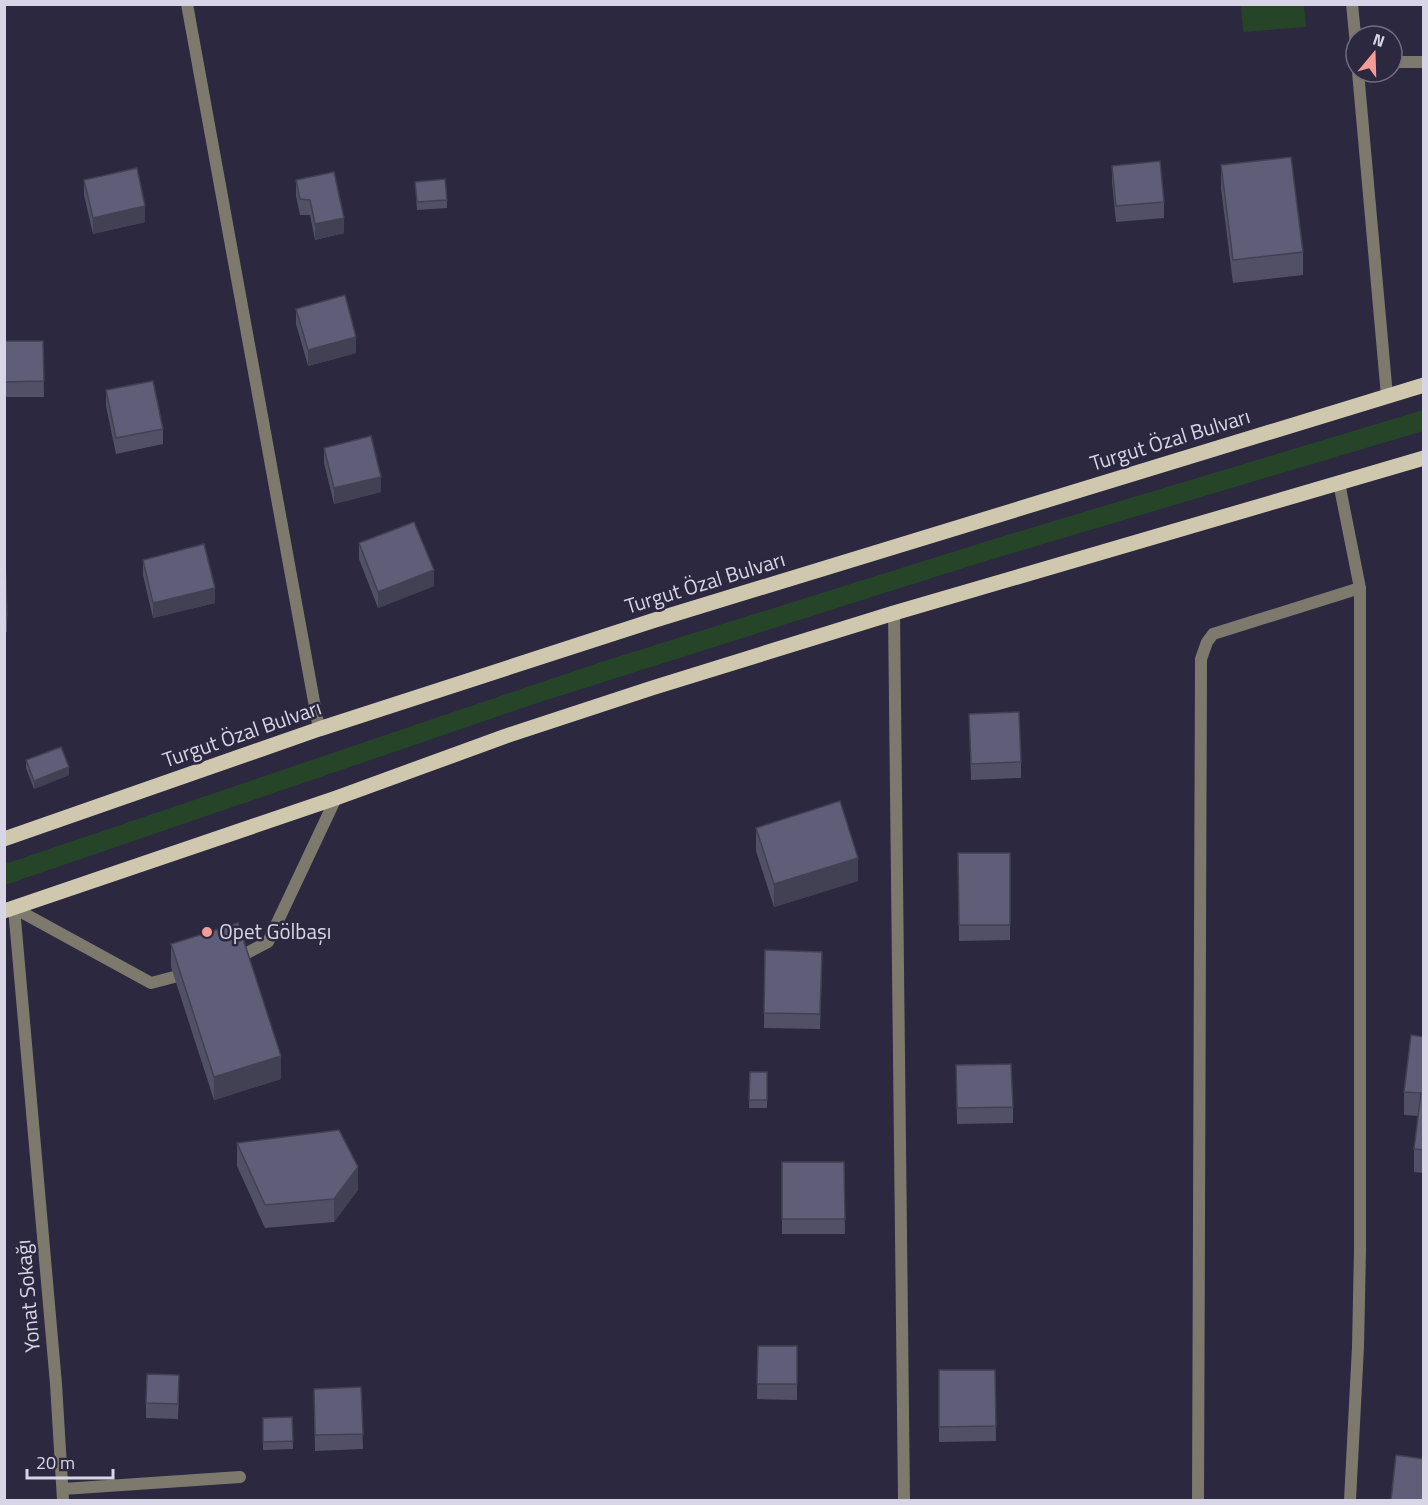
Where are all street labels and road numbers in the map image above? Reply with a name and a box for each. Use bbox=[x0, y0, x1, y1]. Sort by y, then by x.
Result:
street label: Turgut Özal Bulvarı bbox=[1086, 399, 1254, 479]
street label: Turgut Özal Bulvarı bbox=[621, 542, 789, 622]
street label: Turgut Özal Bulvarı bbox=[158, 691, 325, 775]
street label: Yonat Sokağı bbox=[6, 1238, 48, 1354]

